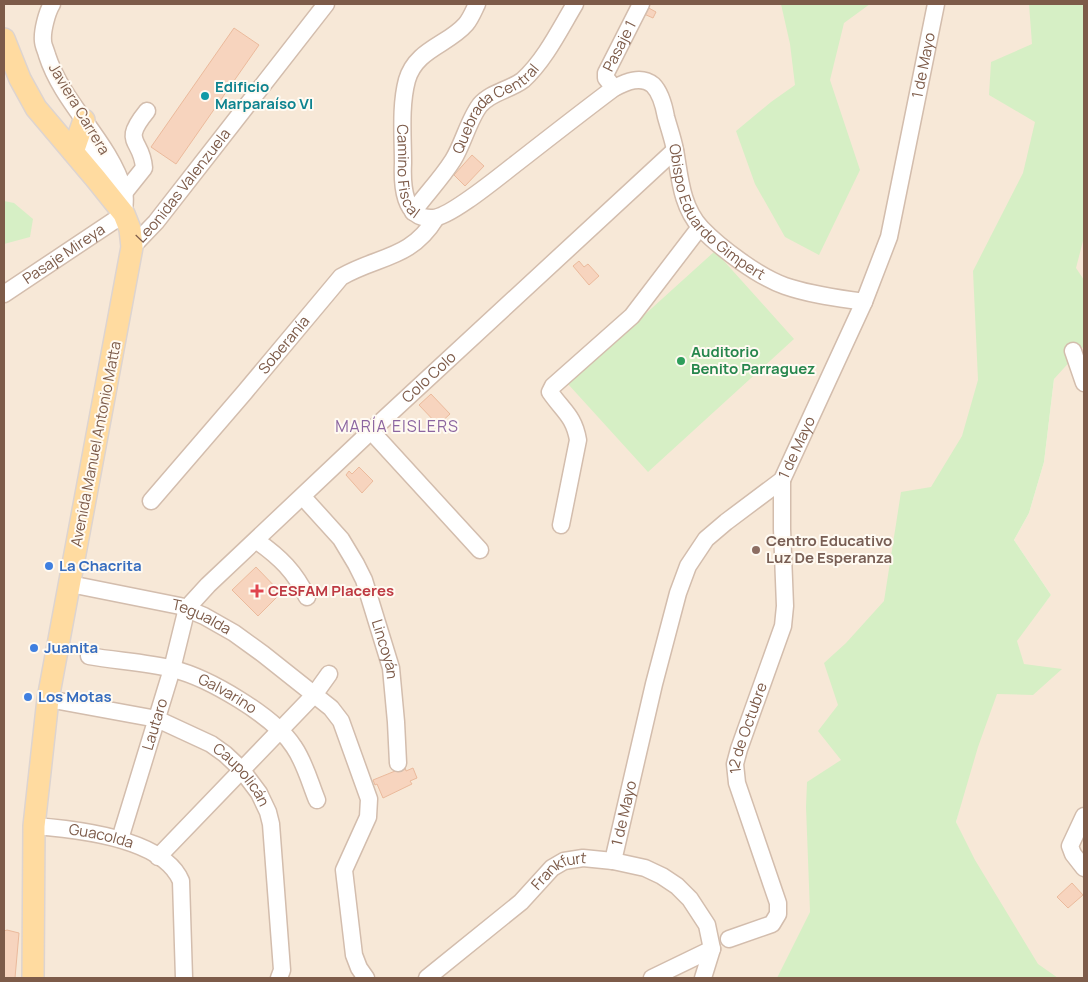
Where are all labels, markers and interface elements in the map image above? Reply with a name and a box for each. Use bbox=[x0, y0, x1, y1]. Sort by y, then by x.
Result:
street label: Pasaje 1 bbox=[597, 17, 641, 75]
street label: 1 de Mayo bbox=[906, 30, 940, 100]
street label: Javiera Carrera bbox=[44, 59, 115, 158]
street label: Quebrada Central bbox=[447, 59, 544, 157]
place label: Edificio Marparaíso VI bbox=[215, 76, 313, 114]
marker: Edificio Marparaíso VI bbox=[199, 90, 211, 102]
street label: Leonidas Valenzuela bbox=[131, 124, 235, 247]
street label: Camino Fiscal bbox=[392, 124, 424, 223]
street label: Obispo Eduardo Gimpert bbox=[664, 142, 769, 285]
street label: Pasaje Mireya bbox=[18, 219, 109, 289]
street label: Soberanía bbox=[253, 311, 314, 378]
street label: Avenida Manuel Antonio Matta bbox=[65, 339, 126, 549]
place label: Auditorio Benito Parraguez bbox=[691, 341, 815, 379]
street label: Colo Colo bbox=[397, 346, 461, 407]
marker: Auditorio Benito Parraguez bbox=[675, 355, 687, 367]
street label: 1 de Mayo bbox=[773, 413, 820, 482]
district label: MARÍA EISLERS bbox=[335, 415, 459, 437]
place label: Centro Educativo Luz De Esperanza bbox=[766, 530, 892, 568]
marker: Centro Educativo Luz De Esperanza bbox=[750, 544, 762, 556]
place label: La Chacrita bbox=[59, 555, 142, 576]
marker: La Chacrita bbox=[43, 560, 55, 572]
place label: CESFAM Placeres bbox=[268, 580, 394, 601]
marker: CESFAM Placeres bbox=[250, 584, 264, 598]
street label: Tegualda bbox=[170, 594, 235, 639]
street label: Lincoyán bbox=[367, 616, 403, 680]
place label: Juanita bbox=[44, 637, 98, 658]
marker: Juanita bbox=[28, 642, 40, 654]
street label: Galvarino bbox=[195, 668, 262, 718]
street label: 12 de Octubre bbox=[723, 679, 772, 775]
place label: Los Motas bbox=[38, 686, 112, 707]
marker: Los Motas bbox=[22, 691, 34, 703]
street label: Lautaro bbox=[137, 695, 173, 753]
street label: Caupolicán bbox=[209, 738, 275, 810]
street label: 1 de Mayo bbox=[606, 778, 641, 848]
street label: Guacolda bbox=[68, 819, 137, 853]
street label: Frankfurt bbox=[526, 847, 588, 894]

